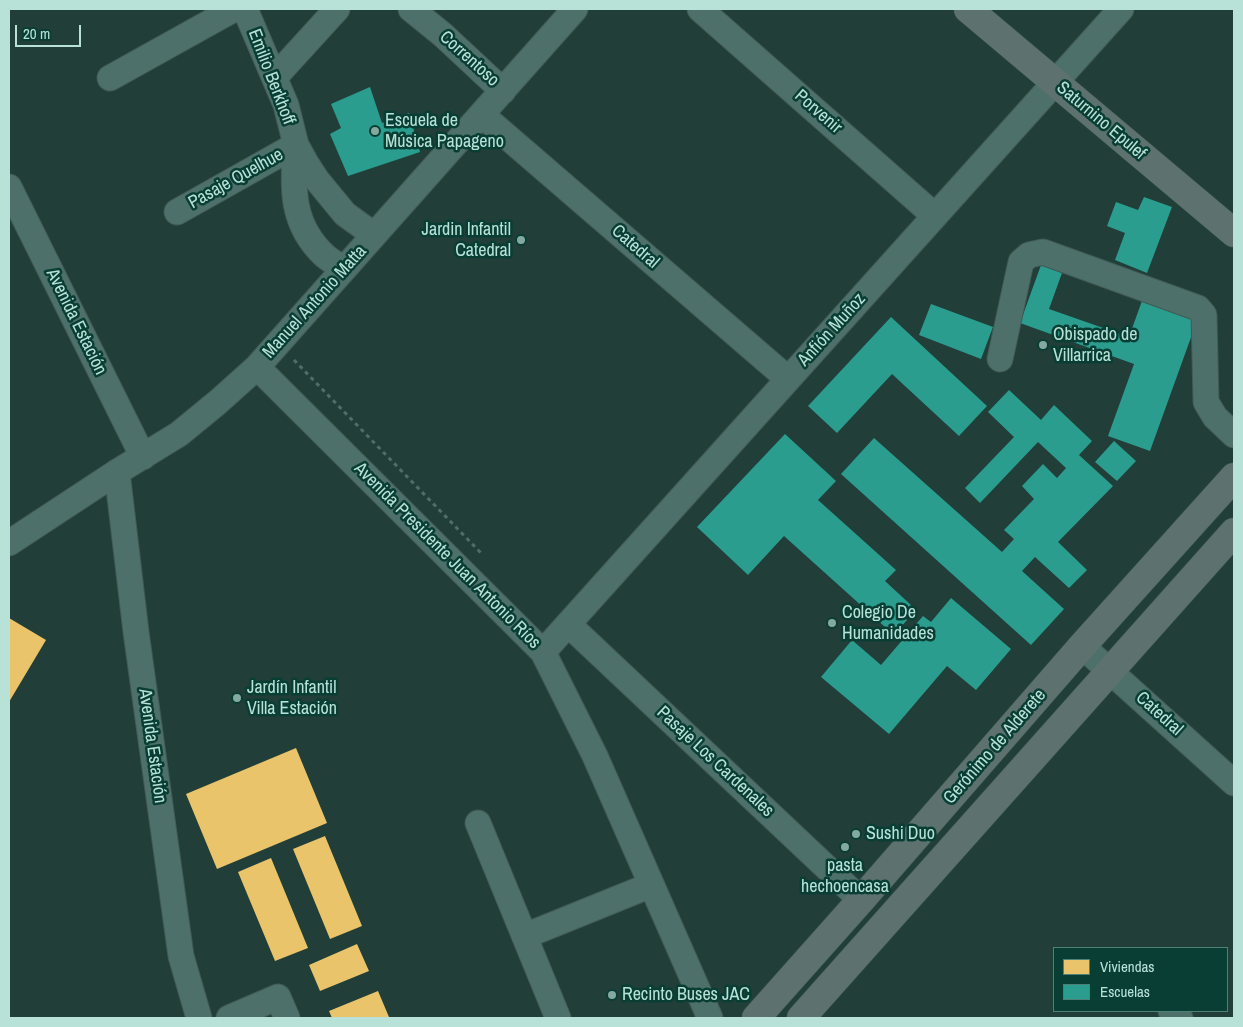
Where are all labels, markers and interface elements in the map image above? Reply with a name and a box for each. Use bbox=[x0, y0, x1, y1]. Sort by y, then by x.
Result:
scale bar bbox=[18, 15, 84, 47]
text: 20 m bbox=[23, 23, 50, 44]
street label: Emilio Berkhoff bbox=[243, 26, 299, 128]
street label: Correntoso bbox=[435, 27, 503, 91]
street label: Saturnino Epulef bbox=[1052, 77, 1150, 165]
street label: Porvenir bbox=[790, 86, 846, 138]
place label: Escuela de Música Papageno bbox=[385, 110, 504, 152]
marker: Escuela de Música Papageno bbox=[369, 125, 381, 137]
street label: Pasaje Quelhue bbox=[185, 144, 287, 214]
place label: Jardin Infantil Catedral bbox=[422, 219, 511, 262]
street label: Catedral bbox=[607, 221, 663, 273]
marker: Jardin Infantil Catedral bbox=[515, 234, 527, 246]
street label: Manuel Antonio Matta bbox=[259, 241, 371, 363]
street label: Avenida Estación bbox=[41, 265, 111, 379]
street label: Anfión Muñoz bbox=[794, 289, 870, 371]
place label: Obispado de Villarrica bbox=[1053, 324, 1138, 366]
marker: Obispado de Villarrica bbox=[1037, 339, 1049, 351]
street label: Avenida Presidente Juan Antonio Ríos bbox=[349, 458, 545, 654]
place label: Colegio De Humanidades bbox=[842, 602, 934, 644]
marker: Colegio De Humanidades bbox=[826, 617, 838, 629]
place label: Jardín Infantil Villa Estación bbox=[247, 677, 337, 720]
street label: Gerónimo de Alderete bbox=[939, 685, 1051, 809]
street label: Avenida Estación bbox=[133, 687, 171, 805]
street label: Catedral bbox=[1131, 687, 1187, 741]
marker: Jardín Infantil Villa Estación bbox=[231, 692, 243, 704]
street label: Pasaje Los Cardenales bbox=[652, 702, 778, 822]
place label: Sushi Duo bbox=[866, 823, 935, 845]
marker: Sushi Duo bbox=[850, 828, 862, 840]
marker: pasta hechoencasa bbox=[839, 841, 851, 853]
place label: pasta hechoencasa bbox=[801, 855, 889, 898]
legend bbox=[1053, 947, 1228, 1012]
text: Viviendas bbox=[1100, 956, 1155, 977]
text: Escuelas bbox=[1100, 981, 1150, 1002]
place label: Recinto Buses JAC bbox=[622, 984, 750, 1006]
marker: Recinto Buses JAC bbox=[606, 989, 618, 1001]

